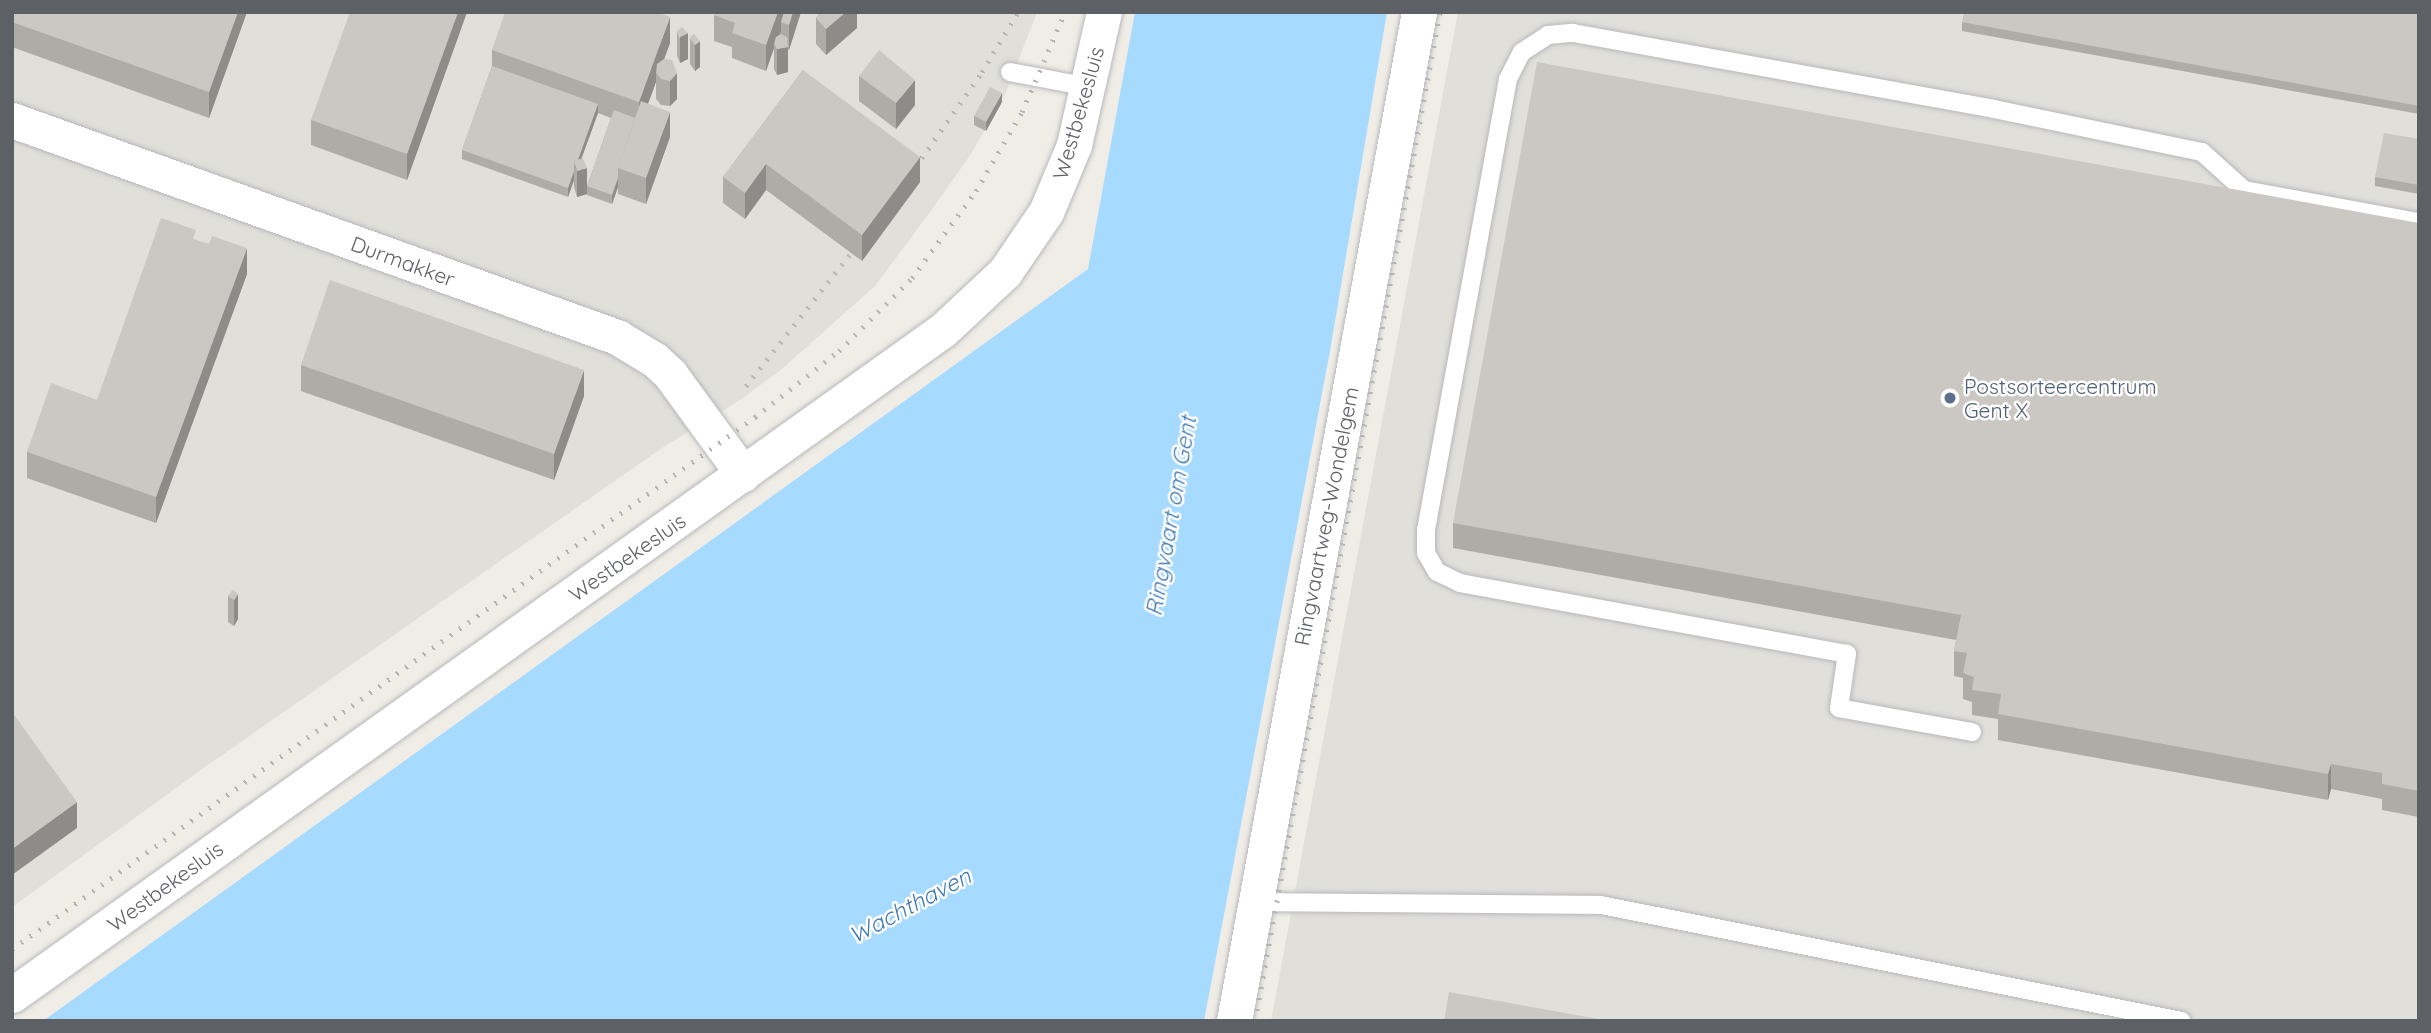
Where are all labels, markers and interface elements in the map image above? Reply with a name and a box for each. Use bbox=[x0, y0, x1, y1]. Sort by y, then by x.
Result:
street label: Westbekesluis bbox=[1047, 44, 1109, 182]
street label: Durmakker bbox=[348, 231, 458, 291]
place label: Postsorteercentrum Gent X bbox=[1964, 373, 2157, 423]
street label: Ringvaartweg-Wondelgem bbox=[1289, 384, 1363, 648]
marker: Postsorteercentrum Gent X bbox=[1942, 390, 1958, 406]
water label: Ringvaart om Gent bbox=[1140, 414, 1202, 618]
street label: Westbekesluis bbox=[564, 507, 690, 607]
street label: Westbekesluis bbox=[102, 836, 228, 936]
water label: Wachthaven bbox=[844, 862, 976, 950]

